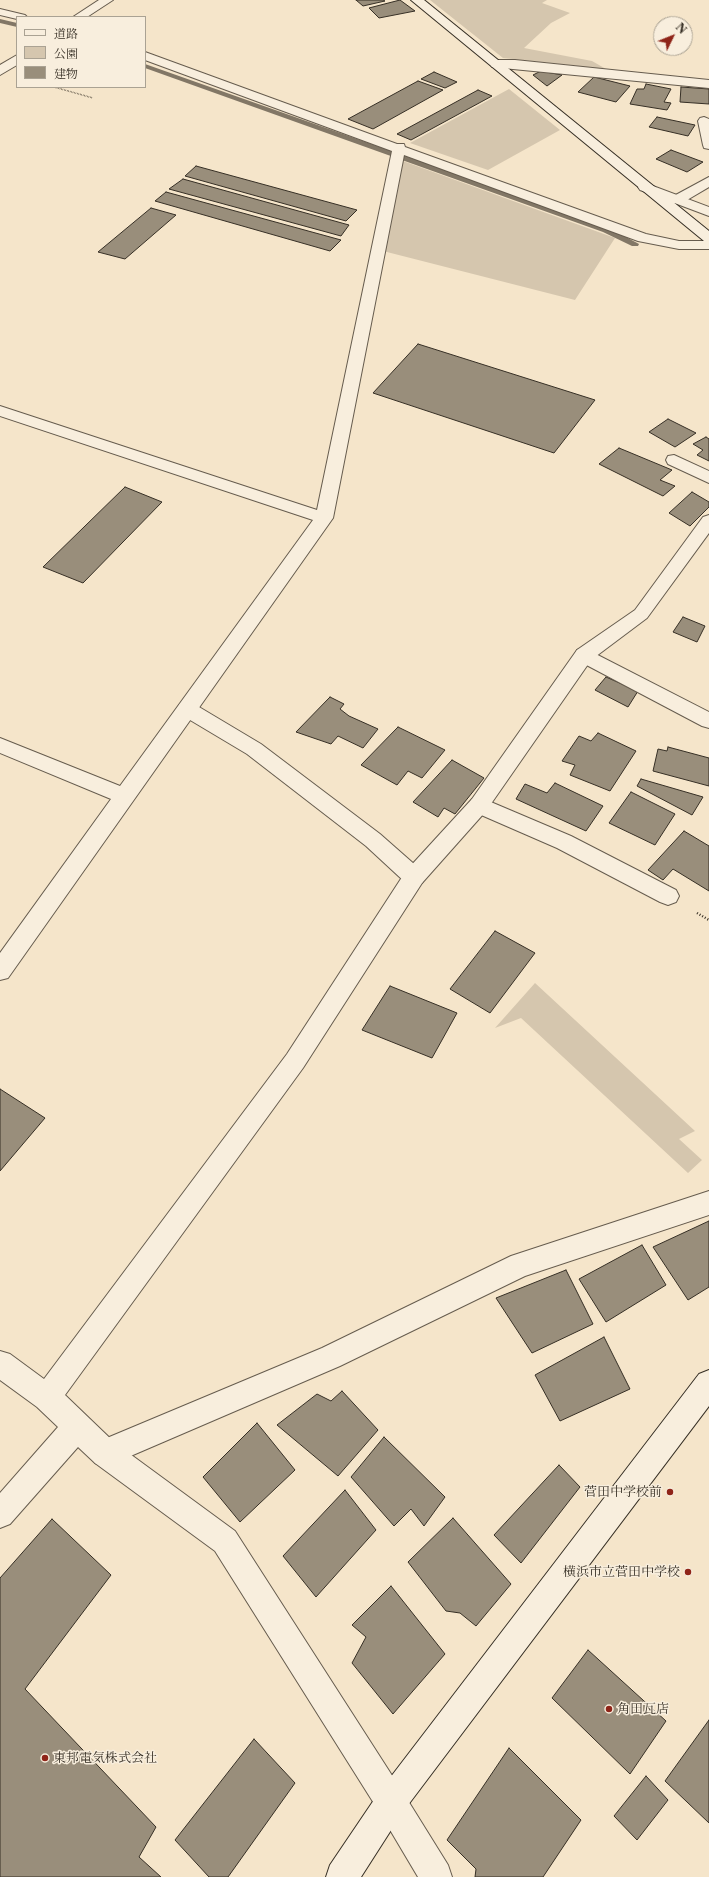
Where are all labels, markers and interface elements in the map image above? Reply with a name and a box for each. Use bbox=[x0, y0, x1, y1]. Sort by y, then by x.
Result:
legend bbox=[16, 16, 146, 88]
north arrow bbox=[653, 16, 693, 56]
text: N bbox=[673, 20, 689, 37]
text: 道路 bbox=[54, 26, 78, 41]
text: 公園 bbox=[54, 46, 78, 61]
text: 建物 bbox=[54, 66, 78, 81]
place label: 菅田中学校前 bbox=[584, 1484, 662, 1500]
marker: 菅田中学校前 bbox=[665, 1487, 675, 1497]
place label: 横浜市立菅田中学校 bbox=[563, 1564, 680, 1580]
marker: 横浜市立菅田中学校 bbox=[683, 1567, 693, 1577]
place label: 角田瓦店 bbox=[617, 1701, 669, 1717]
marker: 角田瓦店 bbox=[604, 1704, 614, 1714]
place label: 東邦電気株式会社 bbox=[53, 1750, 157, 1766]
marker: 東邦電気株式会社 bbox=[40, 1753, 50, 1763]

